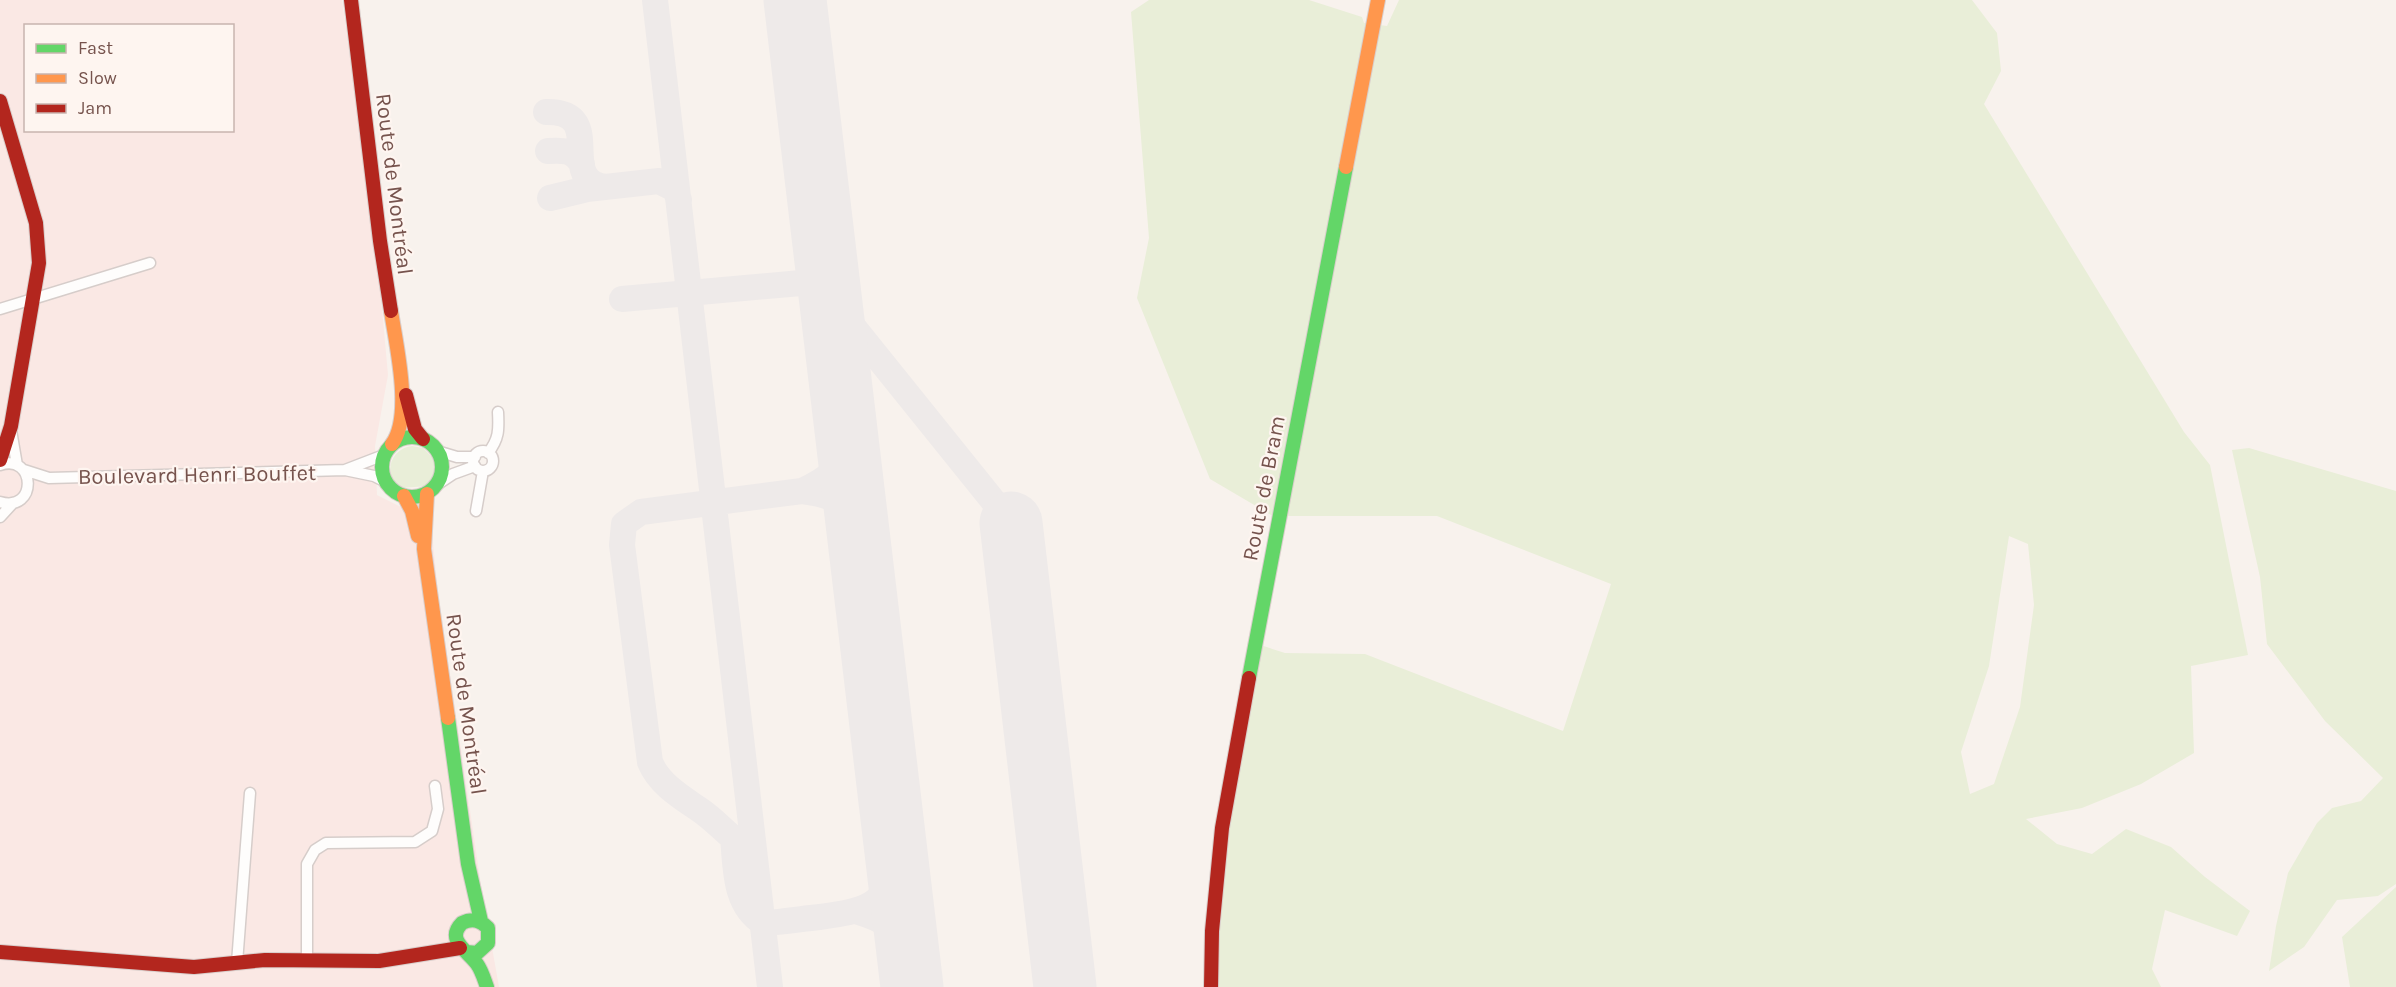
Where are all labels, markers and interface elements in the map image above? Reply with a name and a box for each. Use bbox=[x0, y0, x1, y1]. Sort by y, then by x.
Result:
legend bbox=[24, 24, 234, 132]
text: Fast bbox=[78, 37, 113, 59]
text: Slow bbox=[78, 67, 117, 89]
street label: Route de Montréal bbox=[370, 92, 418, 276]
text: Jam bbox=[78, 97, 112, 119]
street label: Route de Bram bbox=[1237, 413, 1291, 563]
street label: Boulevard Henri Bouffet bbox=[78, 460, 316, 490]
street label: Route de Montréal bbox=[440, 612, 492, 797]

